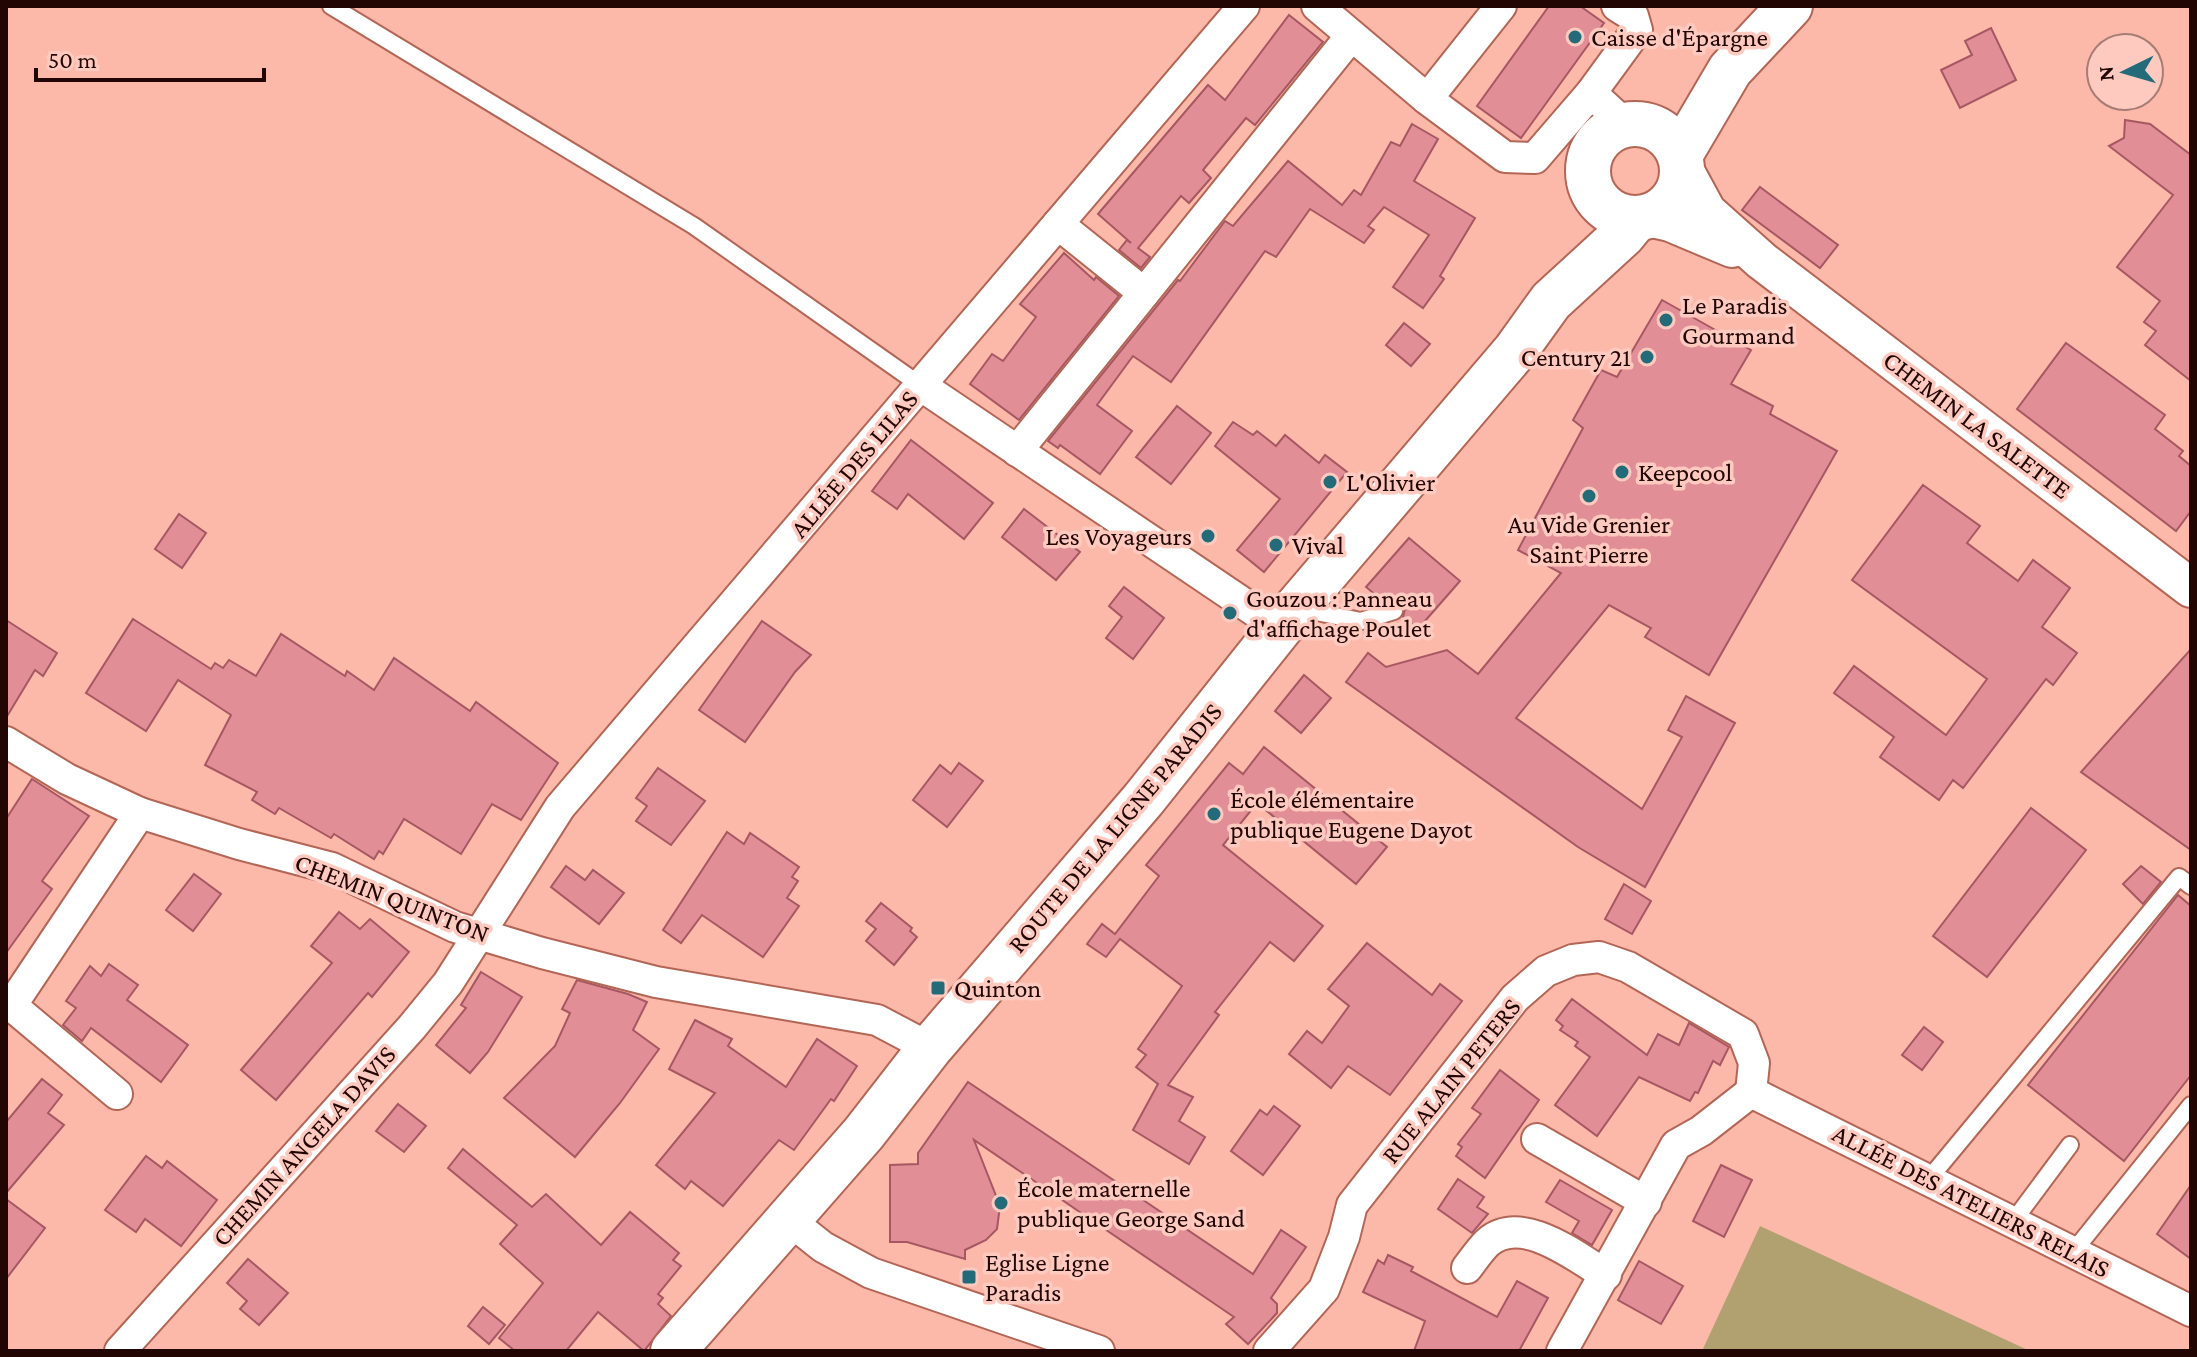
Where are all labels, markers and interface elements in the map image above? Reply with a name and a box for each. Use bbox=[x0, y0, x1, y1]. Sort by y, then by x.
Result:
place label: Caisse d'Épargne bbox=[1591, 23, 1768, 52]
marker: Caisse d'Épargne bbox=[1566, 28, 1584, 46]
scale bar bbox=[36, 32, 264, 82]
north arrow bbox=[2085, 32, 2165, 112]
text: 50 m bbox=[48, 46, 97, 73]
text: N bbox=[2092, 65, 2119, 82]
place label: Le Paradis Gourmand bbox=[1682, 291, 1795, 350]
marker: Le Paradis Gourmand bbox=[1657, 311, 1675, 329]
place label: Century 21 bbox=[1521, 343, 1631, 372]
street label: CHEMIN LA SALETTE bbox=[1878, 345, 2076, 505]
marker: Century 21 bbox=[1638, 348, 1656, 366]
street label: ALLÉE DES LILAS bbox=[784, 385, 924, 543]
place label: Keepcool bbox=[1638, 458, 1733, 487]
marker: Keepcool bbox=[1613, 463, 1631, 481]
place label: L'Olivier bbox=[1346, 468, 1435, 497]
marker: L'Olivier bbox=[1321, 473, 1339, 491]
marker: Au Vide Grenier Saint Pierre bbox=[1580, 487, 1598, 505]
place label: Au Vide Grenier Saint Pierre bbox=[1508, 510, 1670, 569]
place label: Les Voyageurs bbox=[1045, 522, 1192, 551]
marker: Les Voyageurs bbox=[1199, 527, 1217, 545]
place label: Vival bbox=[1292, 531, 1344, 560]
marker: Vival bbox=[1267, 536, 1285, 554]
place label: Gouzou : Panneau d'affichage Poulet bbox=[1246, 584, 1433, 643]
marker: Gouzou : Panneau d'affichage Poulet bbox=[1221, 604, 1239, 622]
street label: ROUTE DE LA LIGNE PARADIS bbox=[1002, 697, 1228, 959]
place label: École élémentaire publique Eugene Dayot bbox=[1230, 785, 1473, 844]
marker: École élémentaire publique Eugene Dayot bbox=[1205, 805, 1223, 823]
street label: CHEMIN QUINTON bbox=[291, 848, 493, 948]
place label: Quinton bbox=[954, 974, 1041, 1003]
marker: Quinton bbox=[929, 979, 947, 997]
street label: RUE ALAIN PETERS bbox=[1376, 993, 1526, 1169]
street label: CHEMIN ANGELA DAVIS bbox=[206, 1040, 402, 1252]
street label: ALLÉE DES ATELIERS RELAIS bbox=[1828, 1118, 2114, 1284]
place label: École maternelle publique George Sand bbox=[1017, 1174, 1245, 1233]
marker: École maternelle publique George Sand bbox=[992, 1194, 1010, 1212]
place label: Eglise Ligne Paradis bbox=[985, 1248, 1109, 1307]
marker: Eglise Ligne Paradis bbox=[960, 1268, 978, 1286]

